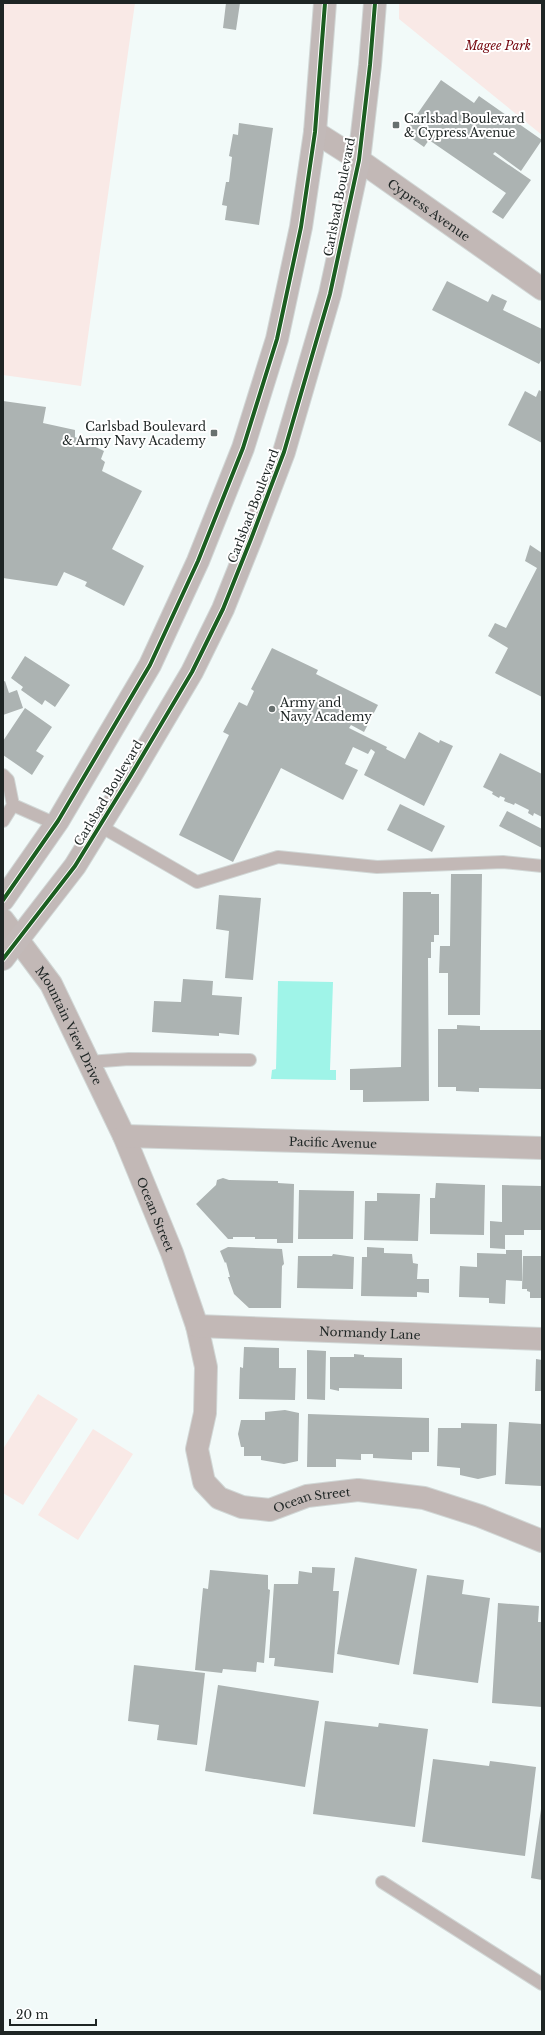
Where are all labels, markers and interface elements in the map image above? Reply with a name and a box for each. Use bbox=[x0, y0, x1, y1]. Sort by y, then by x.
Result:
park label: Magee Park bbox=[464, 38, 531, 53]
place label: Carlsbad Boulevard & Cypress Avenue bbox=[404, 111, 525, 140]
marker: Carlsbad Boulevard & Cypress Avenue bbox=[391, 120, 401, 130]
street label: Carlsbad Boulevard bbox=[320, 136, 358, 258]
street label: Cypress Avenue bbox=[385, 175, 473, 244]
place label: Carlsbad Boulevard & Army Navy Academy bbox=[62, 419, 206, 448]
marker: Carlsbad Boulevard & Army Navy Academy bbox=[209, 428, 219, 438]
street label: Carlsbad Boulevard bbox=[224, 447, 282, 565]
place label: Army and Navy Academy bbox=[279, 695, 372, 724]
marker: Army and Navy Academy bbox=[267, 704, 277, 714]
street label: Carlsbad Boulevard bbox=[70, 737, 146, 849]
street label: Mountain View Drive bbox=[33, 963, 106, 1087]
street label: Pacific Avenue bbox=[289, 1133, 377, 1151]
street label: Ocean Street bbox=[134, 1175, 178, 1254]
street label: Normandy Lane bbox=[319, 1323, 421, 1342]
street label: Ocean Street bbox=[271, 1483, 351, 1516]
scale bar bbox=[10, 2001, 96, 2027]
text: 20 m bbox=[16, 2007, 48, 2022]

